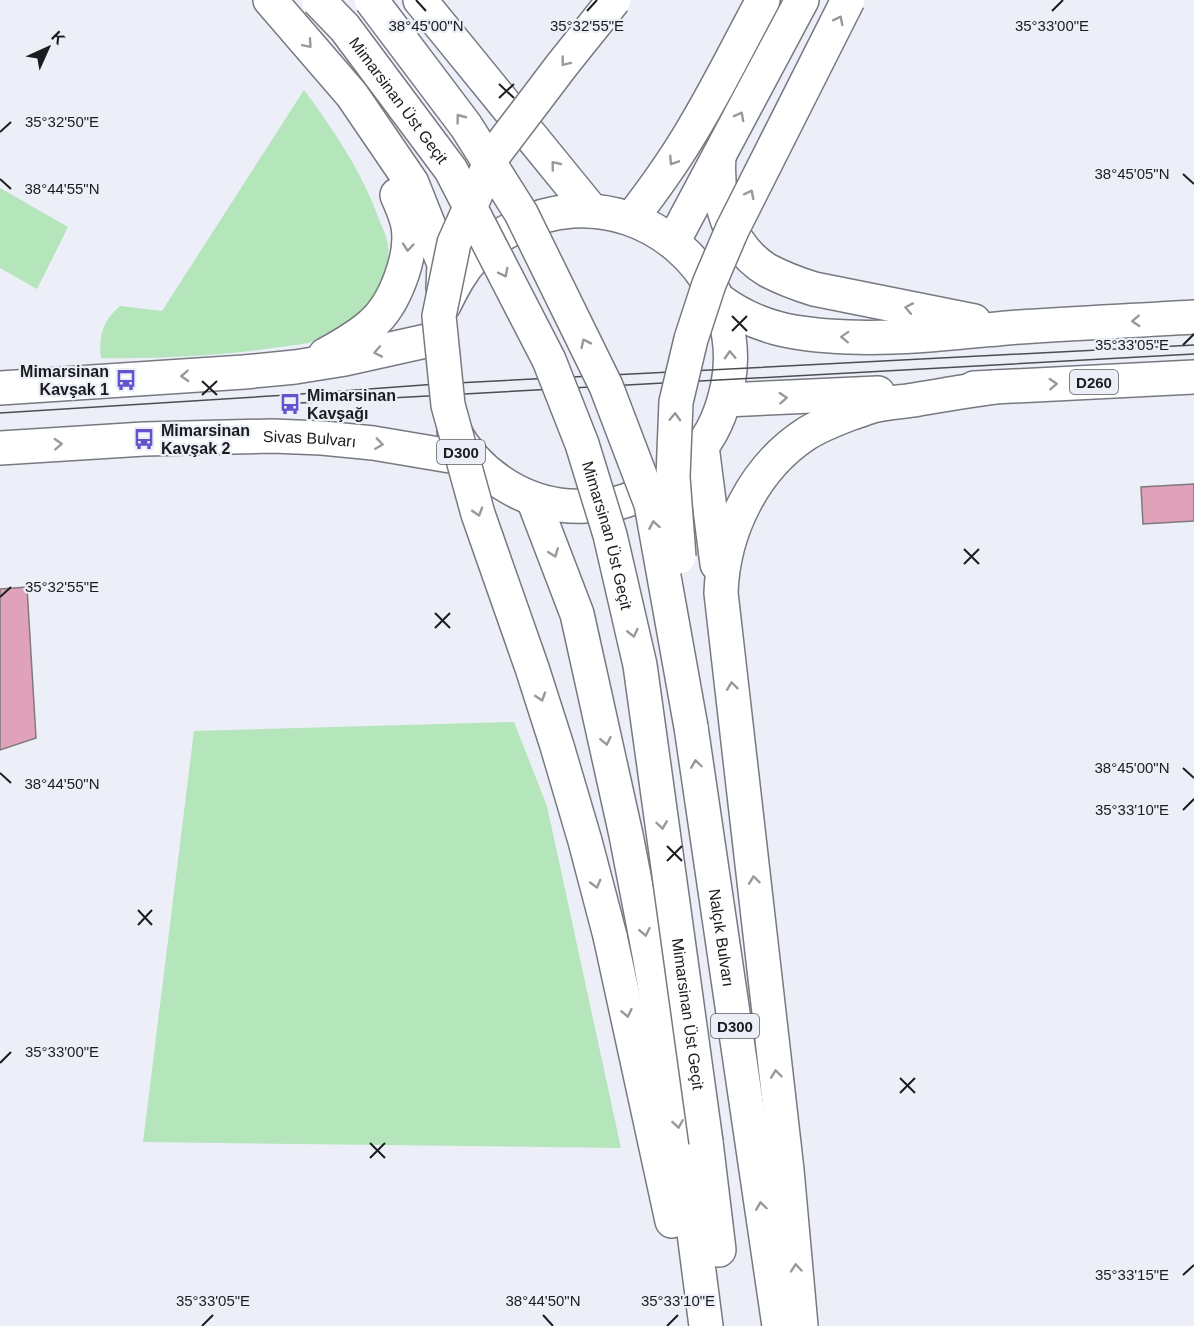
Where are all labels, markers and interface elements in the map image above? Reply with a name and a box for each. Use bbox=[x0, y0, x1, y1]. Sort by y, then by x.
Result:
one-way arrow bbox=[832, 16, 843, 26]
text: 38°45'00"N bbox=[388, 17, 464, 34]
text: 35°32'55"E bbox=[550, 17, 624, 34]
text: 35°33'00"E bbox=[1015, 17, 1089, 34]
north arrow bbox=[18, 18, 78, 78]
text: K bbox=[48, 28, 69, 48]
street label: Mimarsinan Üst Geçit bbox=[346, 34, 452, 167]
one-way arrow bbox=[301, 37, 312, 48]
one-way arrow bbox=[561, 55, 572, 66]
one-way arrow bbox=[733, 112, 744, 122]
text: 35°32'50"E bbox=[25, 113, 99, 130]
one-way arrow bbox=[456, 113, 467, 124]
one-way arrow bbox=[668, 155, 680, 165]
one-way arrow bbox=[551, 161, 562, 172]
text: 38°45'05"N bbox=[1094, 165, 1170, 182]
text: 38°44'55"N bbox=[24, 180, 100, 197]
one-way arrow bbox=[743, 189, 755, 200]
one-way arrow bbox=[402, 242, 415, 251]
one-way arrow bbox=[497, 266, 508, 277]
one-way arrow bbox=[905, 302, 915, 315]
one-way arrow bbox=[1131, 314, 1140, 327]
one-way arrow bbox=[840, 330, 849, 343]
text: 35°33'05"E bbox=[1095, 336, 1169, 353]
one-way arrow bbox=[580, 338, 592, 349]
one-way arrow bbox=[373, 345, 383, 358]
one-way arrow bbox=[724, 350, 736, 359]
place label: Mimarsinan Kavşak 1 bbox=[20, 363, 109, 398]
bus stop icon: Mimarsinan Kavşak 1 bbox=[114, 368, 138, 392]
one-way arrow bbox=[180, 369, 189, 382]
road number: D260 bbox=[1070, 370, 1118, 394]
one-way arrow bbox=[1049, 378, 1058, 391]
place label: Mimarsinan Kavşağı bbox=[307, 387, 396, 422]
one-way arrow bbox=[779, 391, 788, 404]
bus stop icon: Mimarsinan Kavşağı bbox=[278, 392, 302, 416]
one-way arrow bbox=[669, 412, 681, 421]
place label: Mimarsinan Kavşak 2 bbox=[161, 422, 250, 457]
bus stop icon: Mimarsinan Kavşak 2 bbox=[132, 427, 156, 451]
street label: Sivas Bulvarı bbox=[263, 427, 357, 450]
one-way arrow bbox=[54, 438, 63, 451]
one-way arrow bbox=[374, 438, 383, 450]
road number: D300 bbox=[437, 440, 485, 464]
street label: Mimarsinan Üst Geçit bbox=[579, 459, 636, 612]
one-way arrow bbox=[471, 506, 483, 517]
one-way arrow bbox=[648, 520, 661, 530]
one-way arrow bbox=[547, 547, 559, 558]
text: 35°32'55"E bbox=[25, 578, 99, 595]
one-way arrow bbox=[625, 627, 638, 637]
one-way arrow bbox=[726, 682, 738, 691]
one-way arrow bbox=[534, 691, 546, 702]
one-way arrow bbox=[599, 736, 612, 746]
one-way arrow bbox=[691, 759, 703, 768]
text: 38°45'00"N bbox=[1094, 759, 1170, 776]
text: 38°44'50"N bbox=[24, 775, 100, 792]
text: 35°33'10"E bbox=[1095, 801, 1169, 818]
one-way arrow bbox=[656, 821, 668, 830]
one-way arrow bbox=[748, 875, 761, 885]
one-way arrow bbox=[589, 879, 602, 889]
street label: Nalçık Bulvarı bbox=[706, 888, 738, 988]
one-way arrow bbox=[638, 927, 651, 937]
street label: Mimarsinan Üst Geçit bbox=[669, 937, 707, 1091]
one-way arrow bbox=[620, 1008, 633, 1018]
road number: D300 bbox=[711, 1014, 759, 1038]
text: 35°33'00"E bbox=[25, 1043, 99, 1060]
one-way arrow bbox=[770, 1069, 783, 1078]
one-way arrow bbox=[671, 1119, 684, 1129]
one-way arrow bbox=[756, 1201, 768, 1210]
one-way arrow bbox=[789, 1263, 802, 1272]
text: 35°33'15"E bbox=[1095, 1266, 1169, 1283]
text: 35°33'05"E bbox=[176, 1292, 250, 1309]
text: 38°44'50"N bbox=[505, 1292, 581, 1309]
text: 35°33'10"E bbox=[641, 1292, 715, 1309]

